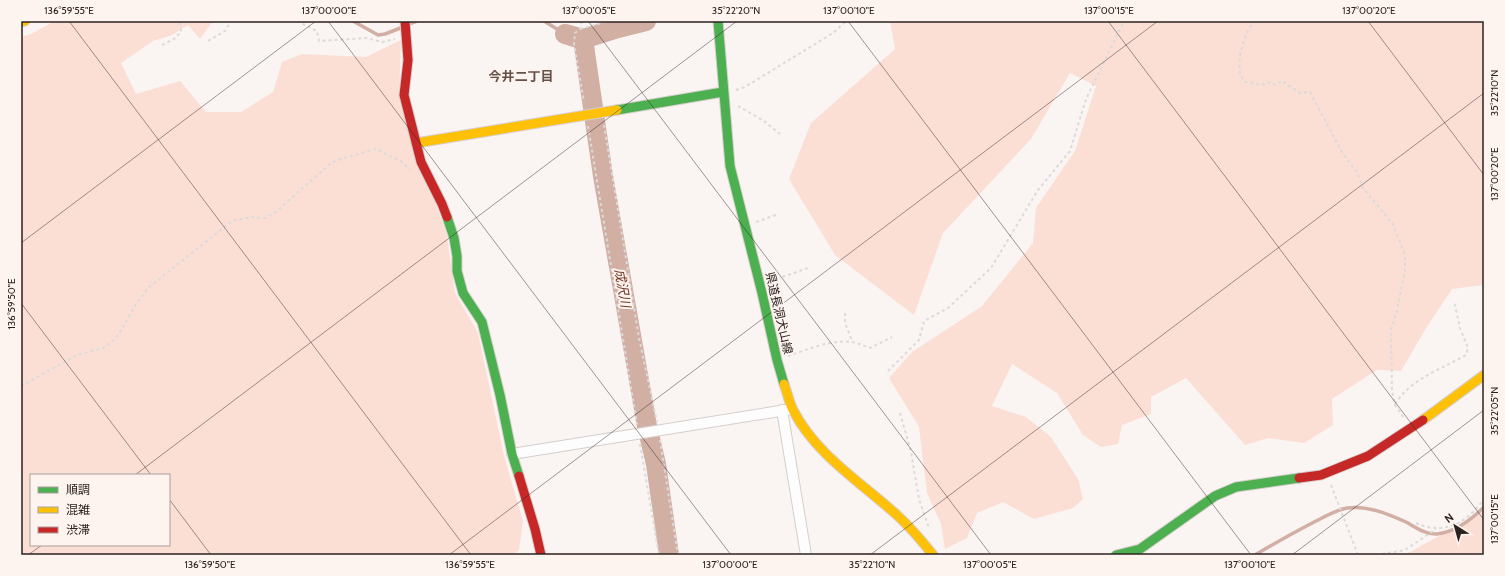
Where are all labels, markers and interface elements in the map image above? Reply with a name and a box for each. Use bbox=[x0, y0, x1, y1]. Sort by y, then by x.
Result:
text: 136°59'55"E bbox=[44, 4, 94, 17]
text: 137°00'00"E bbox=[301, 4, 357, 17]
text: 137°00'05"E bbox=[562, 4, 616, 17]
text: 35°22'20"N bbox=[712, 4, 760, 17]
text: 137°00'10"E bbox=[823, 4, 875, 17]
text: 137°00'15"E bbox=[1084, 4, 1134, 17]
text: 137°00'20"E bbox=[1342, 4, 1396, 17]
district label: 今井二丁目 bbox=[488, 68, 554, 84]
text: 35°22'10"N bbox=[1488, 70, 1501, 116]
text: 137°00'20"E bbox=[1488, 147, 1501, 201]
water label: 成沢川 bbox=[612, 267, 635, 311]
street label: 県道長洞犬山線 bbox=[763, 270, 796, 356]
text: 136°59'50"E bbox=[5, 278, 18, 330]
text: 35°22'05"N bbox=[1488, 387, 1501, 435]
legend bbox=[30, 474, 170, 546]
text: 順調 bbox=[66, 482, 90, 497]
text: 137°00'15"E bbox=[1488, 494, 1501, 544]
text: 混雑 bbox=[66, 502, 90, 517]
north arrow bbox=[1435, 506, 1475, 546]
text: N bbox=[1442, 510, 1456, 526]
text: 渋滞 bbox=[66, 522, 90, 537]
text: 136°59'50"E bbox=[184, 558, 236, 571]
text: 136°59'55"E bbox=[445, 558, 495, 571]
text: 137°00'00"E bbox=[702, 558, 758, 571]
text: 35°22'10"N bbox=[849, 558, 895, 571]
text: 137°00'05"E bbox=[963, 558, 1017, 571]
text: 137°00'10"E bbox=[1224, 558, 1276, 571]

